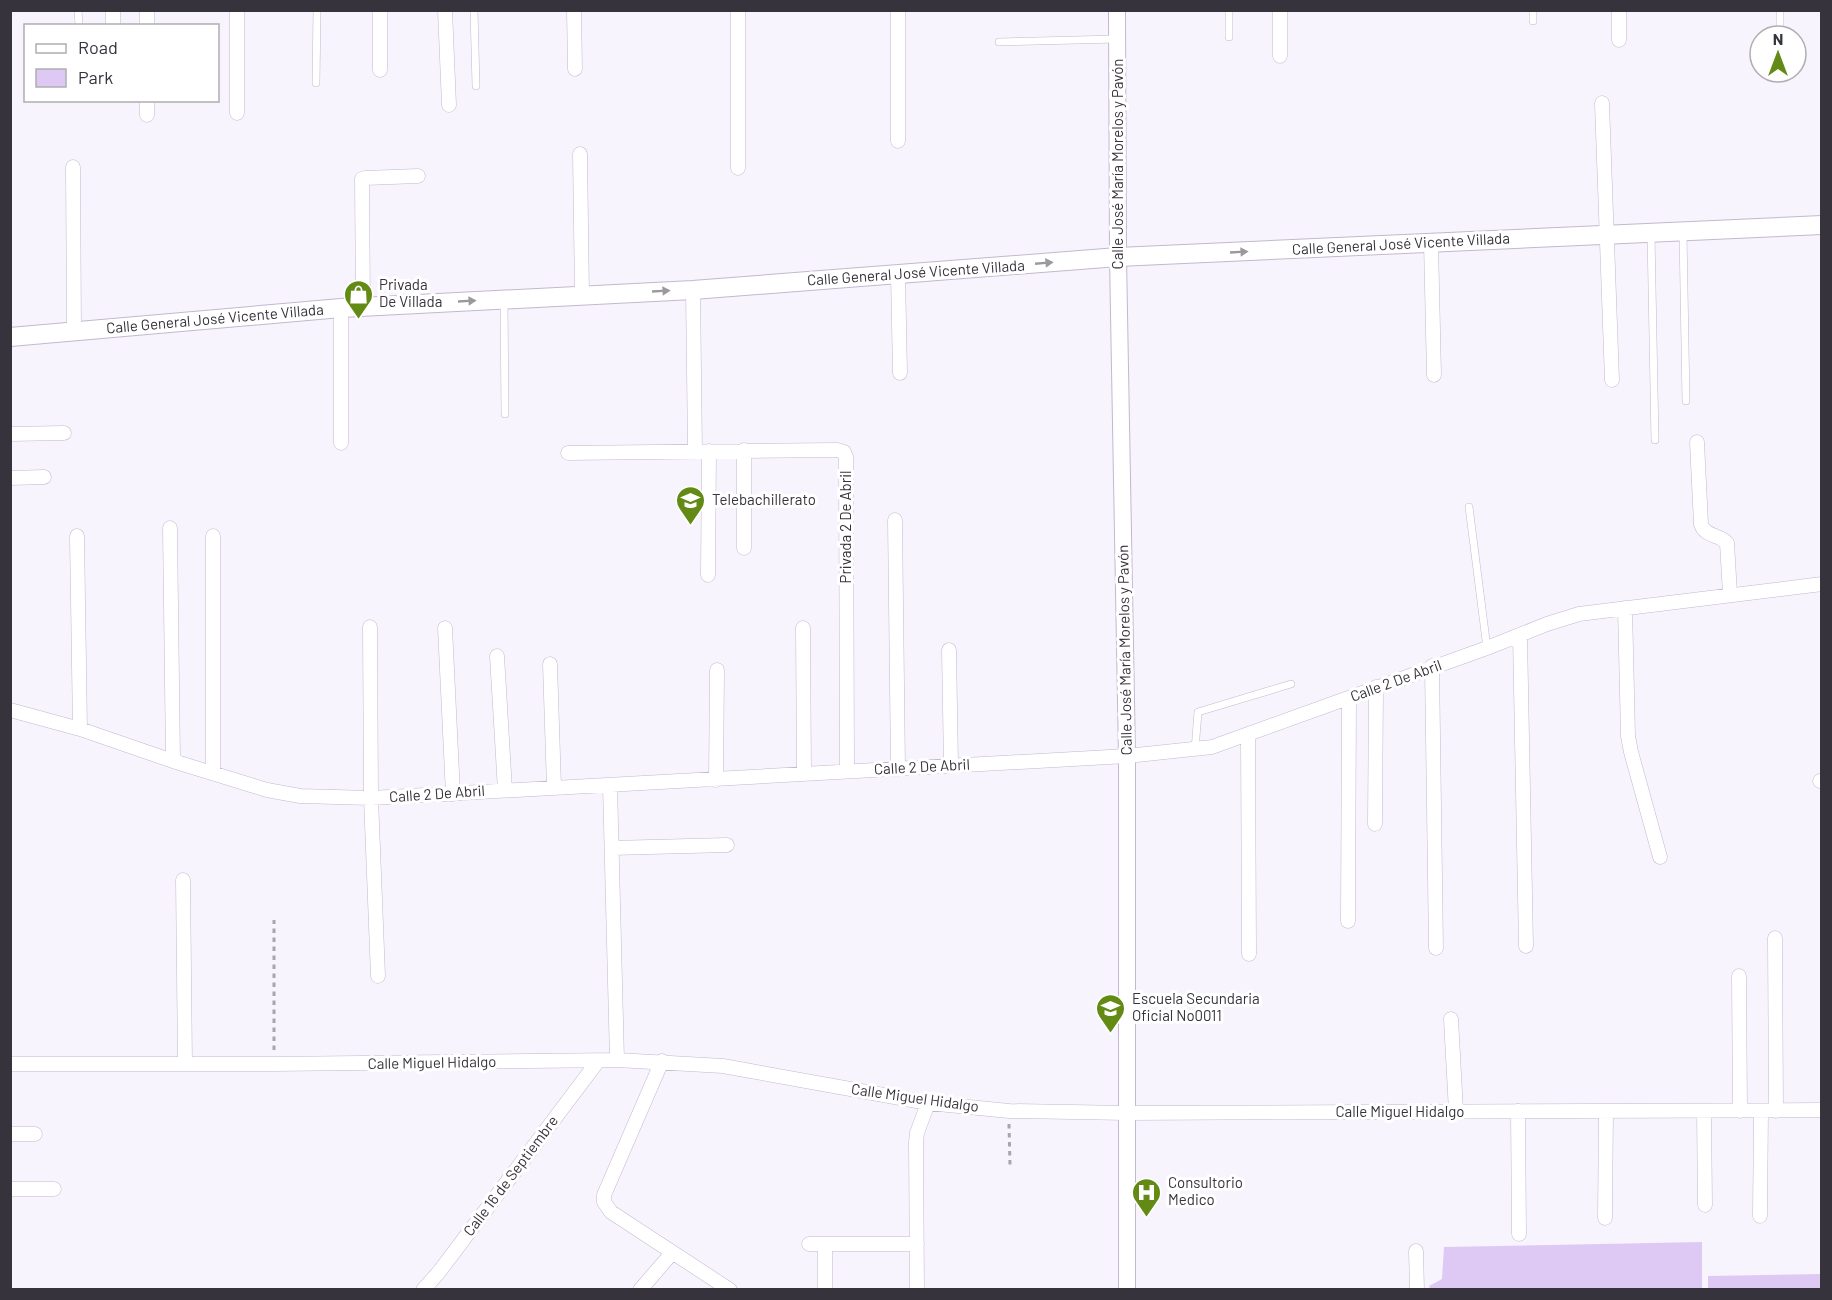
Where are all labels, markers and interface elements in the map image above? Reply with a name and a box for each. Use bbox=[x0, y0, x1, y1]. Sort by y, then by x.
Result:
legend bbox=[24, 24, 219, 102]
north arrow bbox=[1748, 24, 1808, 84]
text: N bbox=[1773, 29, 1783, 48]
text: Road bbox=[78, 36, 118, 58]
street label: Calle José María Morelos y Pavón bbox=[1108, 59, 1126, 269]
text: Park bbox=[78, 66, 113, 88]
street label: Calle General José Vicente Villada bbox=[1292, 228, 1510, 258]
one-way arrow bbox=[1229, 247, 1248, 256]
street label: Calle General José Vicente Villada bbox=[807, 255, 1025, 289]
one-way arrow bbox=[1035, 258, 1054, 268]
place label: Privada De Villada bbox=[379, 275, 442, 310]
shop icon: Privada De Villada bbox=[342, 278, 374, 320]
one-way arrow bbox=[652, 287, 671, 296]
one-way arrow bbox=[457, 297, 476, 306]
street label: Calle General José Vicente Villada bbox=[105, 300, 324, 336]
street label: Privada 2 De Abril bbox=[836, 471, 854, 583]
school or university icon: Telebachillerato bbox=[675, 484, 707, 526]
place label: Telebachillerato bbox=[712, 490, 816, 508]
street label: Calle José María Morelos y Pavón bbox=[1113, 545, 1135, 756]
street label: Calle 2 De Abril bbox=[1348, 655, 1444, 705]
street label: Calle 2 De Abril bbox=[874, 755, 970, 777]
street label: Calle 2 De Abril bbox=[388, 781, 485, 805]
place label: Escuela Secundaria Oficial No0011 bbox=[1132, 989, 1260, 1024]
school or university icon: Escuela Secundaria Oficial No0011 bbox=[1095, 992, 1127, 1034]
street label: Calle Miguel Hidalgo bbox=[367, 1052, 497, 1072]
street label: Calle Miguel Hidalgo bbox=[850, 1079, 980, 1115]
street label: Calle Miguel Hidalgo bbox=[1336, 1102, 1464, 1120]
street label: Calle 16 de Septiembre bbox=[459, 1112, 561, 1239]
place label: Consultorio Medico bbox=[1168, 1173, 1243, 1208]
hospital icon: Consultorio Medico bbox=[1131, 1176, 1163, 1218]

